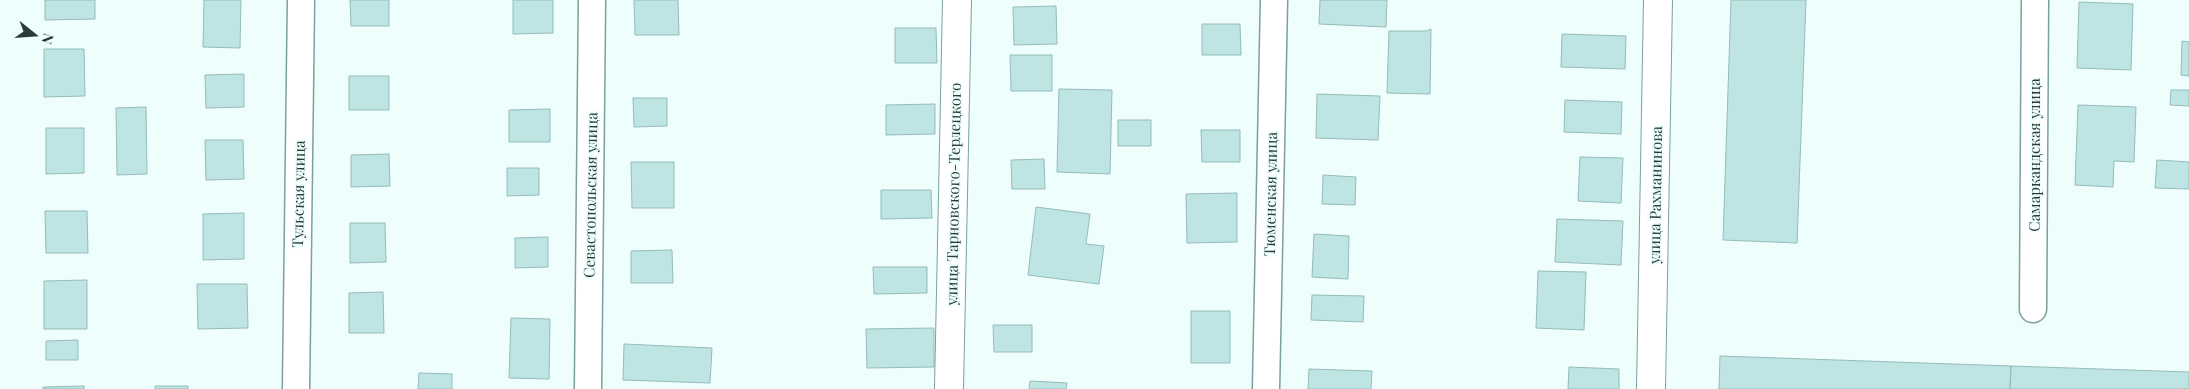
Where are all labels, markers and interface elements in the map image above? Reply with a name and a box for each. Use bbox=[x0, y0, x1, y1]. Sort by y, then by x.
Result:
north arrow bbox=[10, 10, 60, 60]
text: N bbox=[37, 31, 58, 47]
street label: Самаркандская улица bbox=[2024, 78, 2044, 232]
street label: улица Тарновского-Терлецкого bbox=[941, 83, 965, 306]
street label: Севастопольская улица bbox=[579, 111, 601, 278]
street label: улица Рахманинова bbox=[1644, 125, 1666, 265]
street label: Тюменская улица bbox=[1259, 131, 1281, 256]
street label: Тульская улица bbox=[287, 140, 309, 248]

